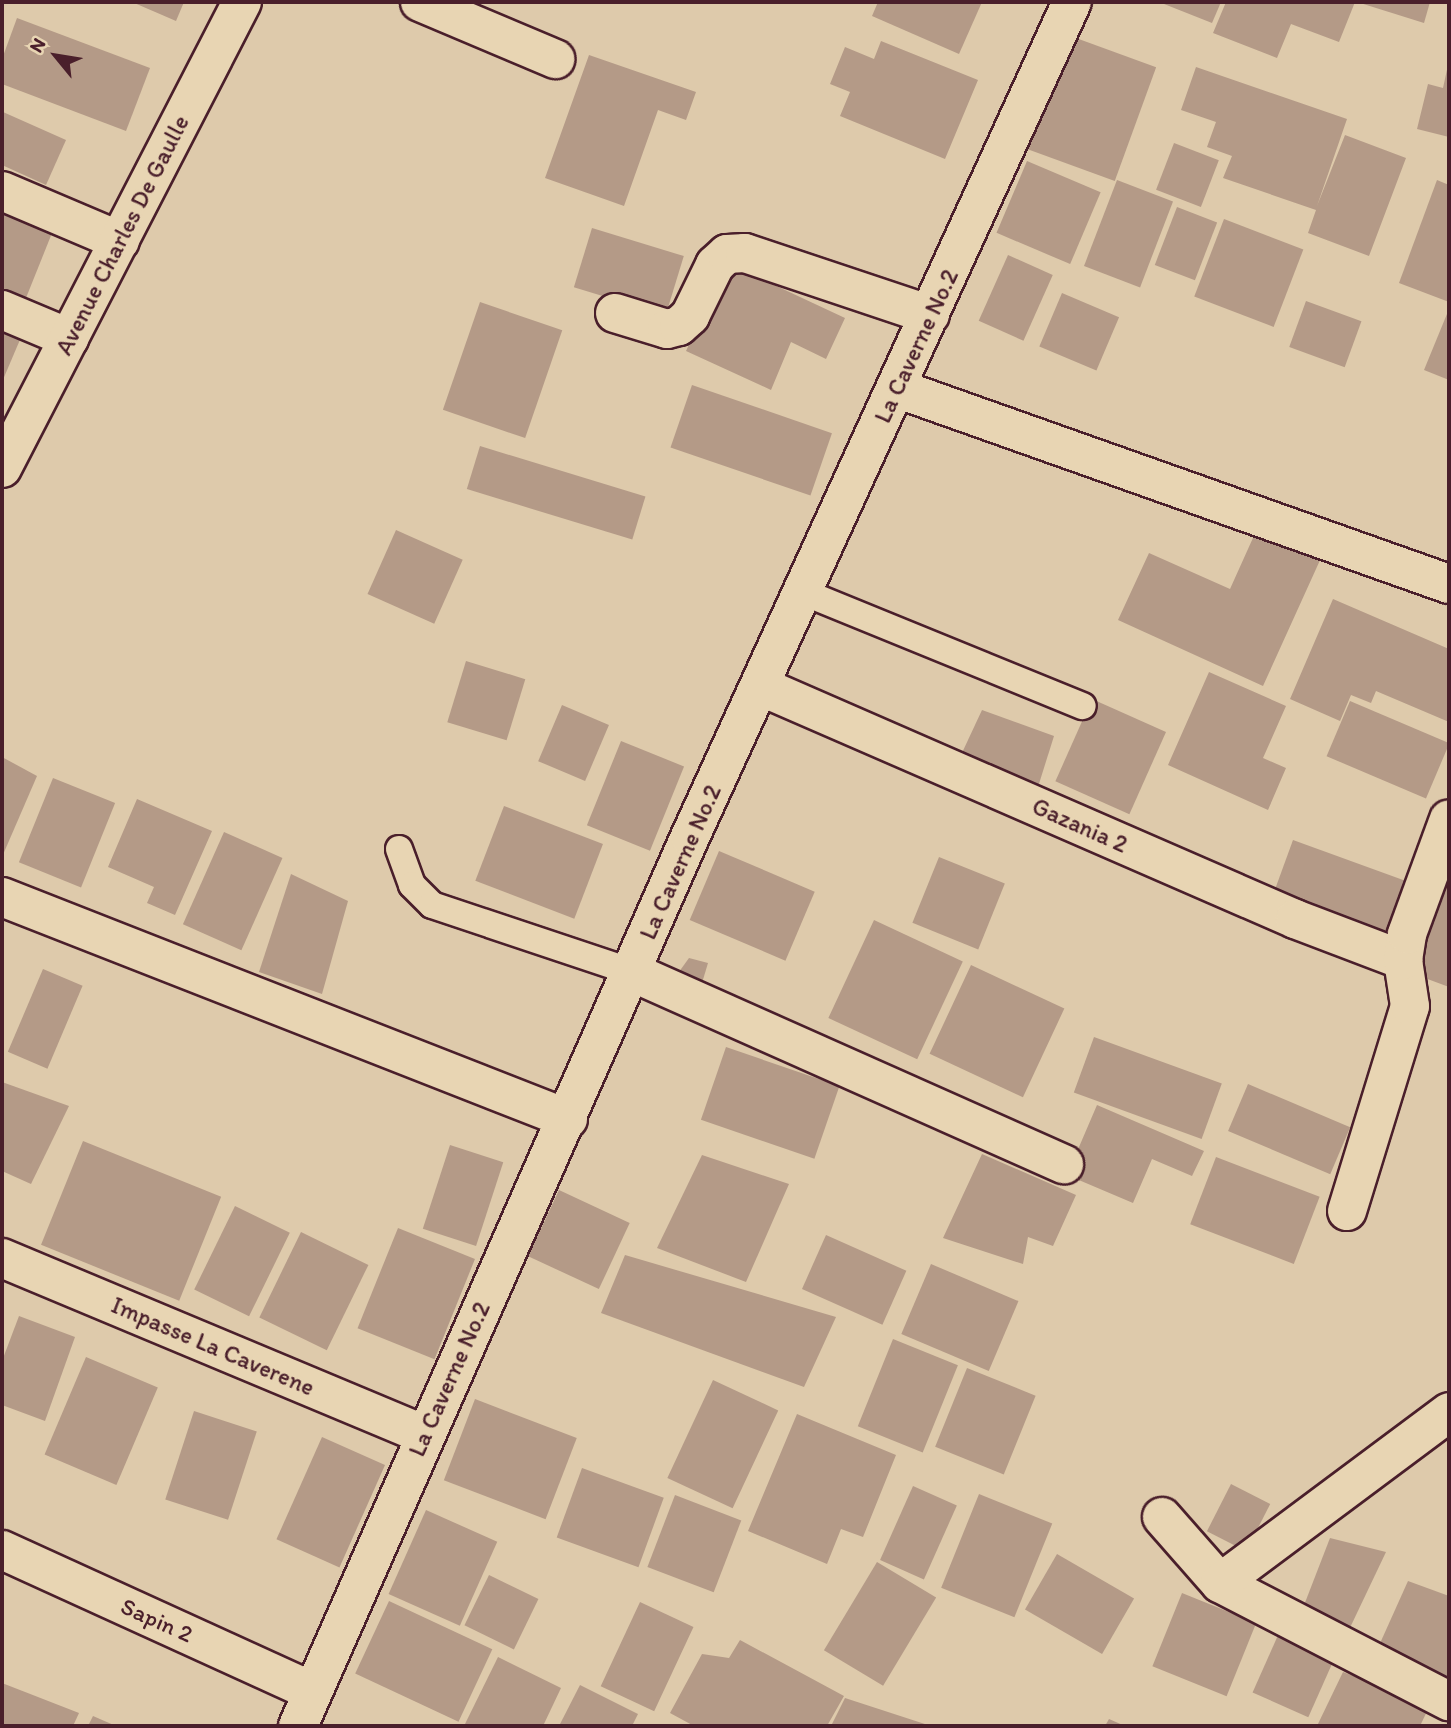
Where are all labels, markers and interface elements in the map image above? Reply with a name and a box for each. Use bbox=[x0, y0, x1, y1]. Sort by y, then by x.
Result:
north arrow bbox=[21, 21, 91, 91]
text: N bbox=[24, 34, 51, 57]
street label: Avenue Charles De Gaulle bbox=[49, 111, 195, 359]
street label: La Caverne No.2 bbox=[868, 264, 964, 428]
street label: La Caverne No.2 bbox=[633, 780, 727, 944]
street label: Gazania 2 bbox=[1028, 791, 1132, 859]
street label: Impasse La Caverene bbox=[107, 1290, 319, 1402]
street label: La Caverne No.2 bbox=[402, 1297, 496, 1461]
street label: Sapin 2 bbox=[117, 1591, 197, 1649]

